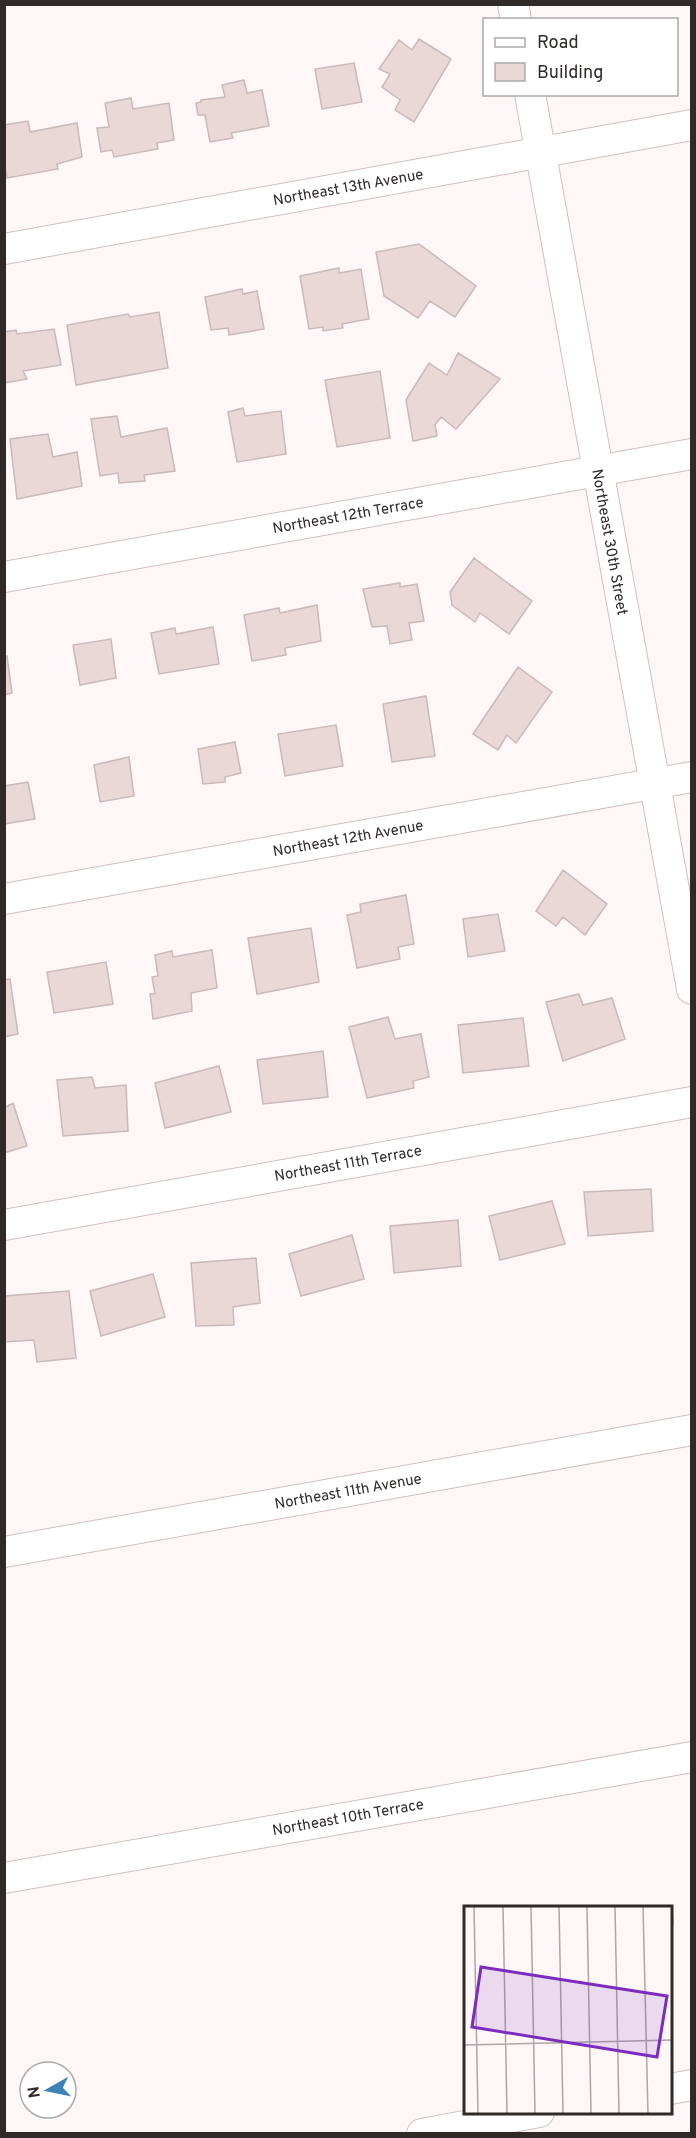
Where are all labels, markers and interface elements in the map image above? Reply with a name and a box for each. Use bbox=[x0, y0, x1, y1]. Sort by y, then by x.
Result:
legend bbox=[483, 18, 678, 96]
text: Road bbox=[537, 32, 579, 55]
text: Building bbox=[537, 62, 603, 85]
street label: Northeast 13th Avenue bbox=[272, 166, 425, 211]
street label: Northeast 30th Street bbox=[586, 468, 631, 617]
street label: Northeast 12th Terrace bbox=[271, 494, 425, 539]
street label: Northeast 12th Avenue bbox=[271, 817, 425, 862]
street label: Northeast 11th Terrace bbox=[273, 1142, 424, 1187]
street label: Northeast 11th Avenue bbox=[273, 1470, 423, 1515]
street label: Northeast 10th Terrace bbox=[271, 1796, 426, 1841]
inset map bbox=[464, 1906, 672, 2114]
north arrow bbox=[18, 2060, 78, 2120]
text: N bbox=[24, 2085, 46, 2099]

